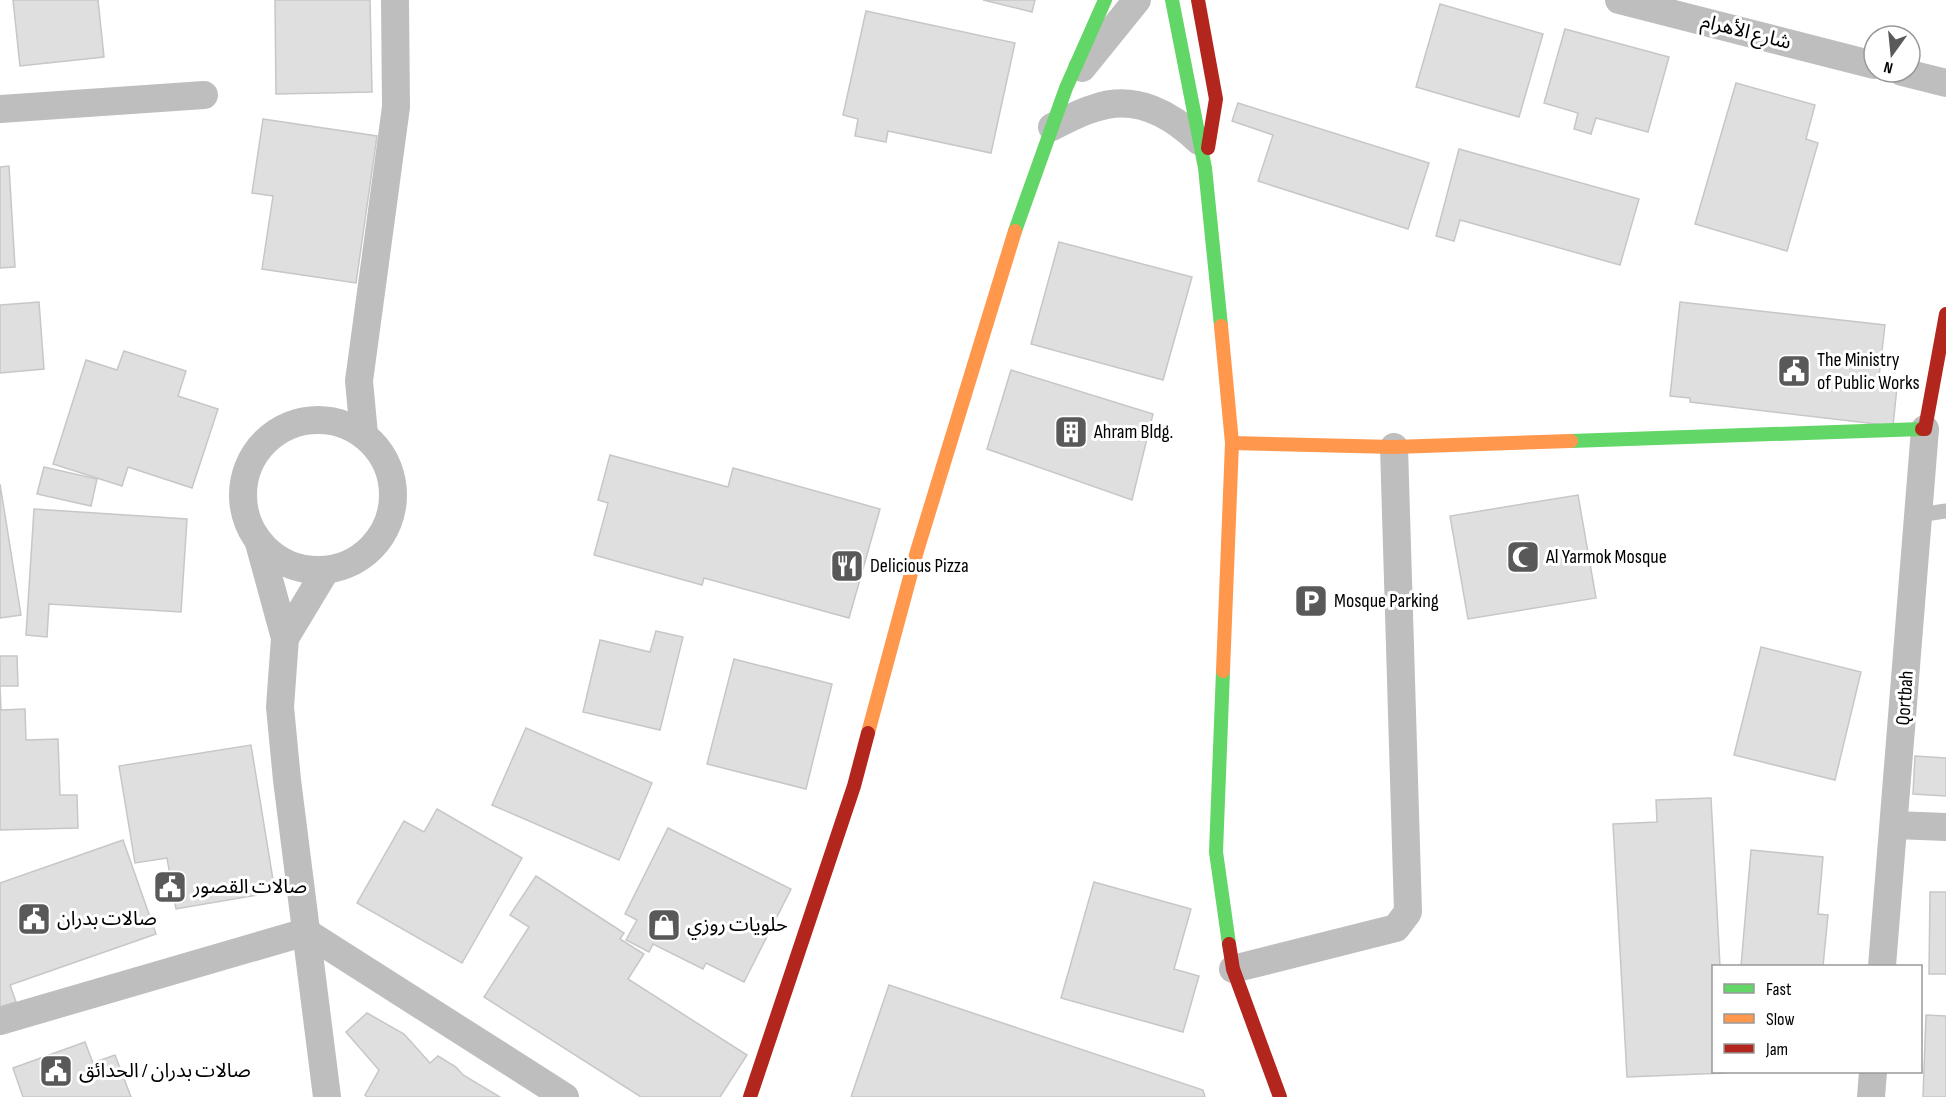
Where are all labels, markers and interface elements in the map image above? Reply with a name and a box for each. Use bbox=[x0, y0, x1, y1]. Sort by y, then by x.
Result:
street label: شارع الأهرام bbox=[1698, 9, 1793, 57]
north arrow bbox=[1862, 24, 1922, 84]
text: N bbox=[1882, 57, 1895, 77]
place label: The Ministry of Public Works bbox=[1817, 348, 1920, 395]
public building icon: The Ministry of Public Works bbox=[1776, 353, 1812, 389]
building icon: Ahram Bldg. bbox=[1053, 414, 1089, 450]
place label: Ahram Bldg. bbox=[1093, 420, 1173, 444]
mosque icon: Al Yarmok Mosque bbox=[1505, 539, 1541, 575]
place label: Al Yarmok Mosque bbox=[1545, 545, 1667, 569]
restaurant icon: Delicious Pizza bbox=[829, 548, 865, 584]
place label: Delicious Pizza bbox=[870, 554, 969, 578]
parking icon: Mosque Parking bbox=[1293, 583, 1329, 619]
place label: Mosque Parking bbox=[1334, 589, 1439, 613]
street label: Qortbah bbox=[1891, 670, 1919, 726]
public building icon: صالات القصور bbox=[152, 869, 188, 905]
place label: صالات القصور bbox=[192, 875, 307, 899]
public building icon: صالات بدران bbox=[16, 901, 52, 937]
place label: صالات بدران bbox=[57, 907, 157, 931]
shop icon: حلويات روزي bbox=[646, 907, 682, 943]
place label: حلويات روزي bbox=[687, 913, 788, 940]
legend bbox=[1712, 965, 1922, 1073]
text: Fast bbox=[1766, 979, 1792, 1000]
text: Slow bbox=[1766, 1009, 1795, 1030]
text: Jam bbox=[1765, 1039, 1788, 1060]
public building icon: صالات بدران / الحدائق bbox=[38, 1053, 74, 1089]
place label: صالات بدران / الحدائق bbox=[79, 1059, 251, 1083]

